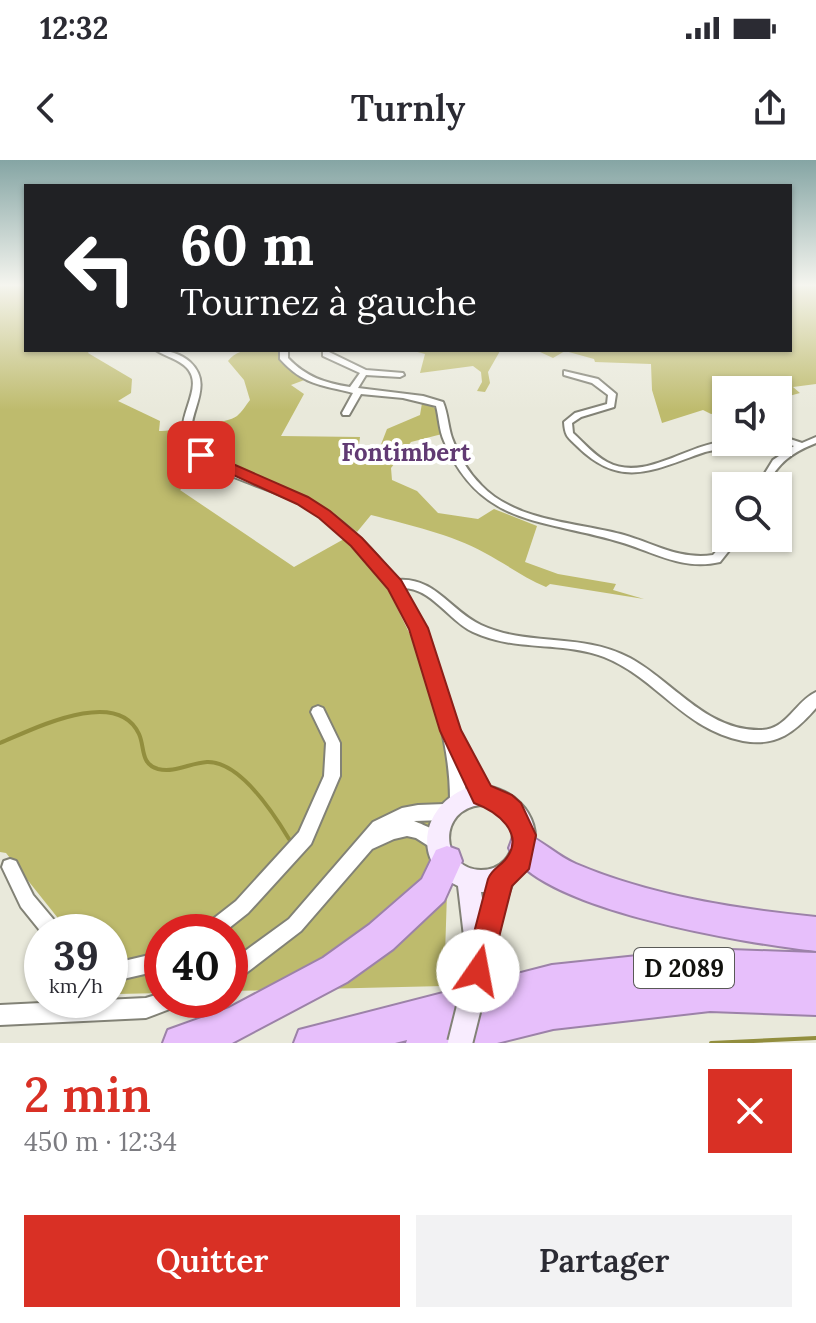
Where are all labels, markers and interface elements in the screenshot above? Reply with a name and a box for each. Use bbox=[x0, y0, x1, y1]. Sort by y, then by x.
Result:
text: 12:32 bbox=[40, 9, 108, 47]
text: Turnly bbox=[351, 85, 465, 131]
icon: back bbox=[24, 86, 68, 130]
icon: share bbox=[748, 86, 792, 130]
text: 60 m bbox=[180, 209, 314, 280]
icon: left bbox=[48, 216, 152, 320]
text: Tournez à gauche bbox=[180, 279, 477, 325]
map controls bbox=[712, 376, 792, 552]
button: sound bbox=[712, 376, 792, 456]
pin bbox=[167, 421, 235, 489]
icon: arrive bbox=[179, 433, 223, 477]
district label: Fontimbert bbox=[341, 437, 472, 468]
button: search bbox=[712, 472, 792, 552]
speed limit sign: 40 bbox=[144, 914, 248, 1018]
position arrow bbox=[436, 929, 520, 1013]
text: 39 bbox=[53, 930, 99, 981]
road number: D 2089 bbox=[634, 948, 734, 988]
text: km/h bbox=[49, 973, 103, 998]
text: 2 min bbox=[24, 1064, 151, 1125]
button: close bbox=[708, 1069, 792, 1153]
text: 450 m · 12:34 bbox=[24, 1125, 177, 1158]
button: Quitter bbox=[24, 1215, 400, 1307]
button: Partager bbox=[416, 1215, 792, 1307]

